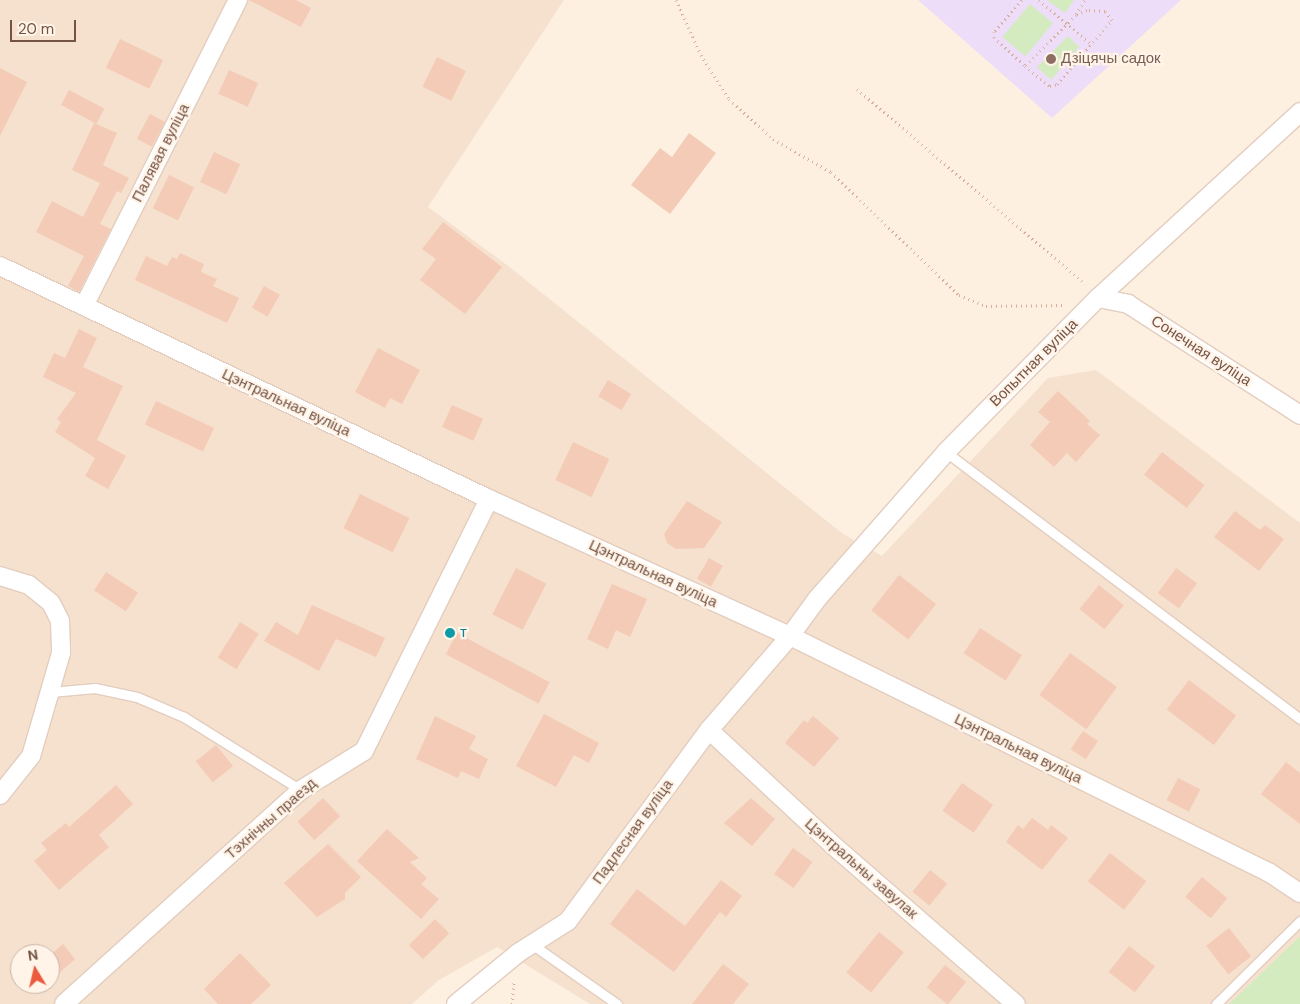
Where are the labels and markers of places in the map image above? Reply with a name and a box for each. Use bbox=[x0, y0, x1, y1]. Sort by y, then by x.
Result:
place label: Дзіцячы садок bbox=[1061, 50, 1161, 68]
marker: Дзіцячы садок bbox=[1045, 53, 1057, 65]
place label: т bbox=[460, 624, 467, 642]
marker: т bbox=[444, 627, 456, 639]

